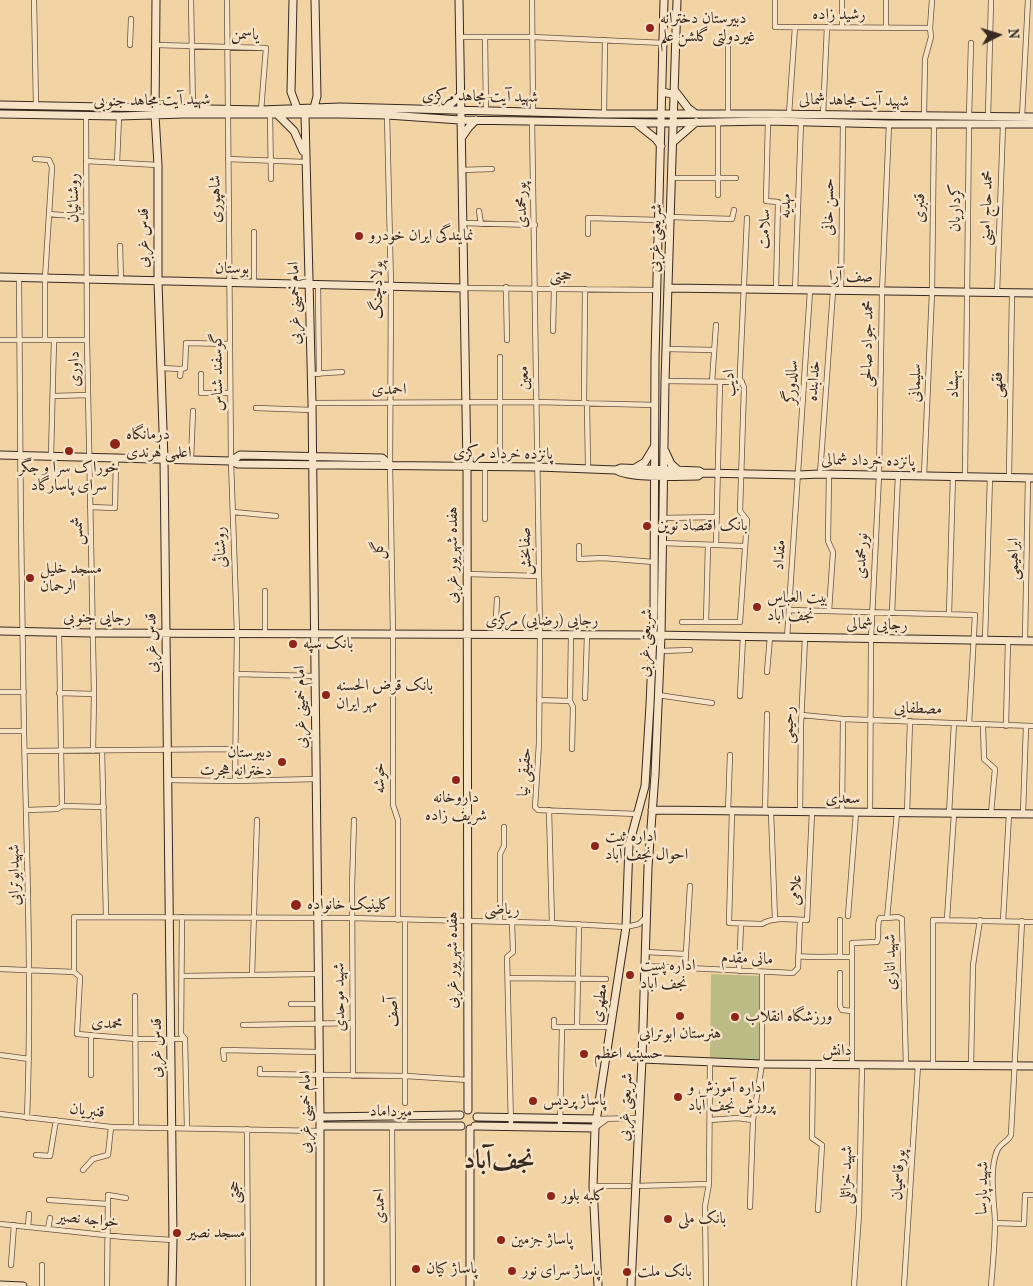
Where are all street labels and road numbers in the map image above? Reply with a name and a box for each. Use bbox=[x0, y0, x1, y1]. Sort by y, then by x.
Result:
street label: رشید زاده bbox=[812, 5, 866, 25]
street label: یاسمن bbox=[231, 25, 259, 45]
street label: شهید آیت-مجاهد مرکزی bbox=[422, 86, 538, 108]
street label: شهید آیت-مجاهد جنوبی bbox=[93, 90, 211, 112]
street label: شهید آیت-مجاهد شمالی bbox=[799, 90, 909, 112]
street label: محمد حاج امینی bbox=[976, 170, 998, 246]
street label: روشنائیان bbox=[64, 173, 84, 223]
street label: شاهپوری bbox=[206, 175, 226, 223]
street label: حسن خانی bbox=[819, 178, 839, 236]
street label: پورمحمدی bbox=[512, 182, 532, 228]
street label: کرداریان bbox=[946, 184, 966, 232]
street label: مهدیه bbox=[776, 193, 796, 219]
street label: قنبری bbox=[910, 193, 930, 223]
street label: شریعتی غربی bbox=[645, 203, 667, 273]
street label: قدس غربی bbox=[134, 208, 154, 268]
street label: سلامت bbox=[755, 209, 775, 249]
street label: بوستان bbox=[215, 259, 249, 279]
street label: امام خمینی غربی bbox=[285, 261, 305, 345]
street label: پولادچنگ bbox=[368, 261, 388, 319]
street label: حجتی bbox=[549, 266, 573, 286]
street label: صف آرا bbox=[829, 267, 873, 287]
street label: محمد جواد صالحی bbox=[858, 300, 878, 388]
street label: گوسفند شناس bbox=[208, 333, 228, 411]
street label: داوری bbox=[65, 351, 85, 387]
street label: سالدورگر bbox=[781, 359, 803, 405]
street label: خدابنده bbox=[803, 360, 825, 402]
street label: سلیمانی bbox=[906, 363, 926, 403]
street label: معین bbox=[514, 366, 534, 390]
street label: ادیب bbox=[719, 368, 741, 398]
street label: بهشاد bbox=[944, 370, 964, 398]
street label: فقهی bbox=[988, 372, 1008, 398]
street label: احمدی bbox=[372, 380, 406, 400]
street label: پانزده خرداد مرکزی bbox=[453, 444, 553, 464]
street label: پانزده خرداد شمالی bbox=[821, 451, 915, 471]
street label: هفده شهریور غربی bbox=[443, 506, 463, 604]
street label: شمس bbox=[68, 517, 88, 545]
street label: روشنائی bbox=[211, 526, 231, 568]
street label: صفابخش bbox=[516, 527, 536, 575]
street label: نورمحمدی bbox=[851, 532, 873, 580]
street label: ابراهیمی bbox=[1004, 538, 1024, 580]
street label: مقداد bbox=[769, 539, 791, 571]
street label: گل bbox=[369, 540, 389, 560]
street label: رجایی جنوبی bbox=[63, 608, 131, 628]
street label: شریعتی غربی bbox=[635, 608, 657, 678]
street label: رجایی (رضایی) مرکزی bbox=[486, 611, 598, 631]
street label: قدس غربی bbox=[142, 613, 162, 673]
street label: رجایی شمالی bbox=[846, 615, 908, 635]
street label: امام خمینی غربی bbox=[291, 665, 311, 749]
street label: مصطفایی bbox=[894, 699, 942, 719]
street label: رحیمی bbox=[779, 706, 799, 744]
street label: حقیقی نیا bbox=[514, 747, 536, 797]
street label: خوشه bbox=[370, 762, 390, 794]
street label: سعدی bbox=[825, 789, 861, 809]
street label: شهیدابوترابی bbox=[5, 844, 25, 906]
street label: علامی bbox=[786, 874, 806, 906]
street label: ریاضی bbox=[484, 900, 520, 920]
street label: هفده شهریور غربی bbox=[443, 911, 463, 1009]
street label: شهید اناری bbox=[881, 934, 901, 990]
street label: مانی مقدم bbox=[721, 948, 773, 970]
street label: شهید موحدی bbox=[330, 962, 350, 1032]
street label: مطهری bbox=[587, 982, 613, 1024]
street label: آصف bbox=[383, 997, 403, 1027]
street label: محمدی bbox=[91, 1013, 123, 1035]
street label: قدس غربی bbox=[147, 1018, 167, 1078]
street label: دانش bbox=[822, 1041, 852, 1061]
street label: امام خمینی غربی bbox=[296, 1070, 316, 1154]
street label: شریعتی غربی bbox=[615, 1072, 637, 1142]
street label: قنبریان bbox=[68, 1099, 106, 1123]
street label: میرداماد bbox=[369, 1102, 413, 1122]
street label: شهید خزائلی bbox=[837, 1145, 857, 1205]
street label: پورقاسمیان bbox=[888, 1149, 910, 1201]
street label: شهید پارسا bbox=[973, 1161, 993, 1215]
street label: حجتی bbox=[225, 1181, 245, 1203]
street label: احمدی bbox=[370, 1188, 390, 1224]
street label: خواجه نصیر bbox=[56, 1207, 120, 1233]

